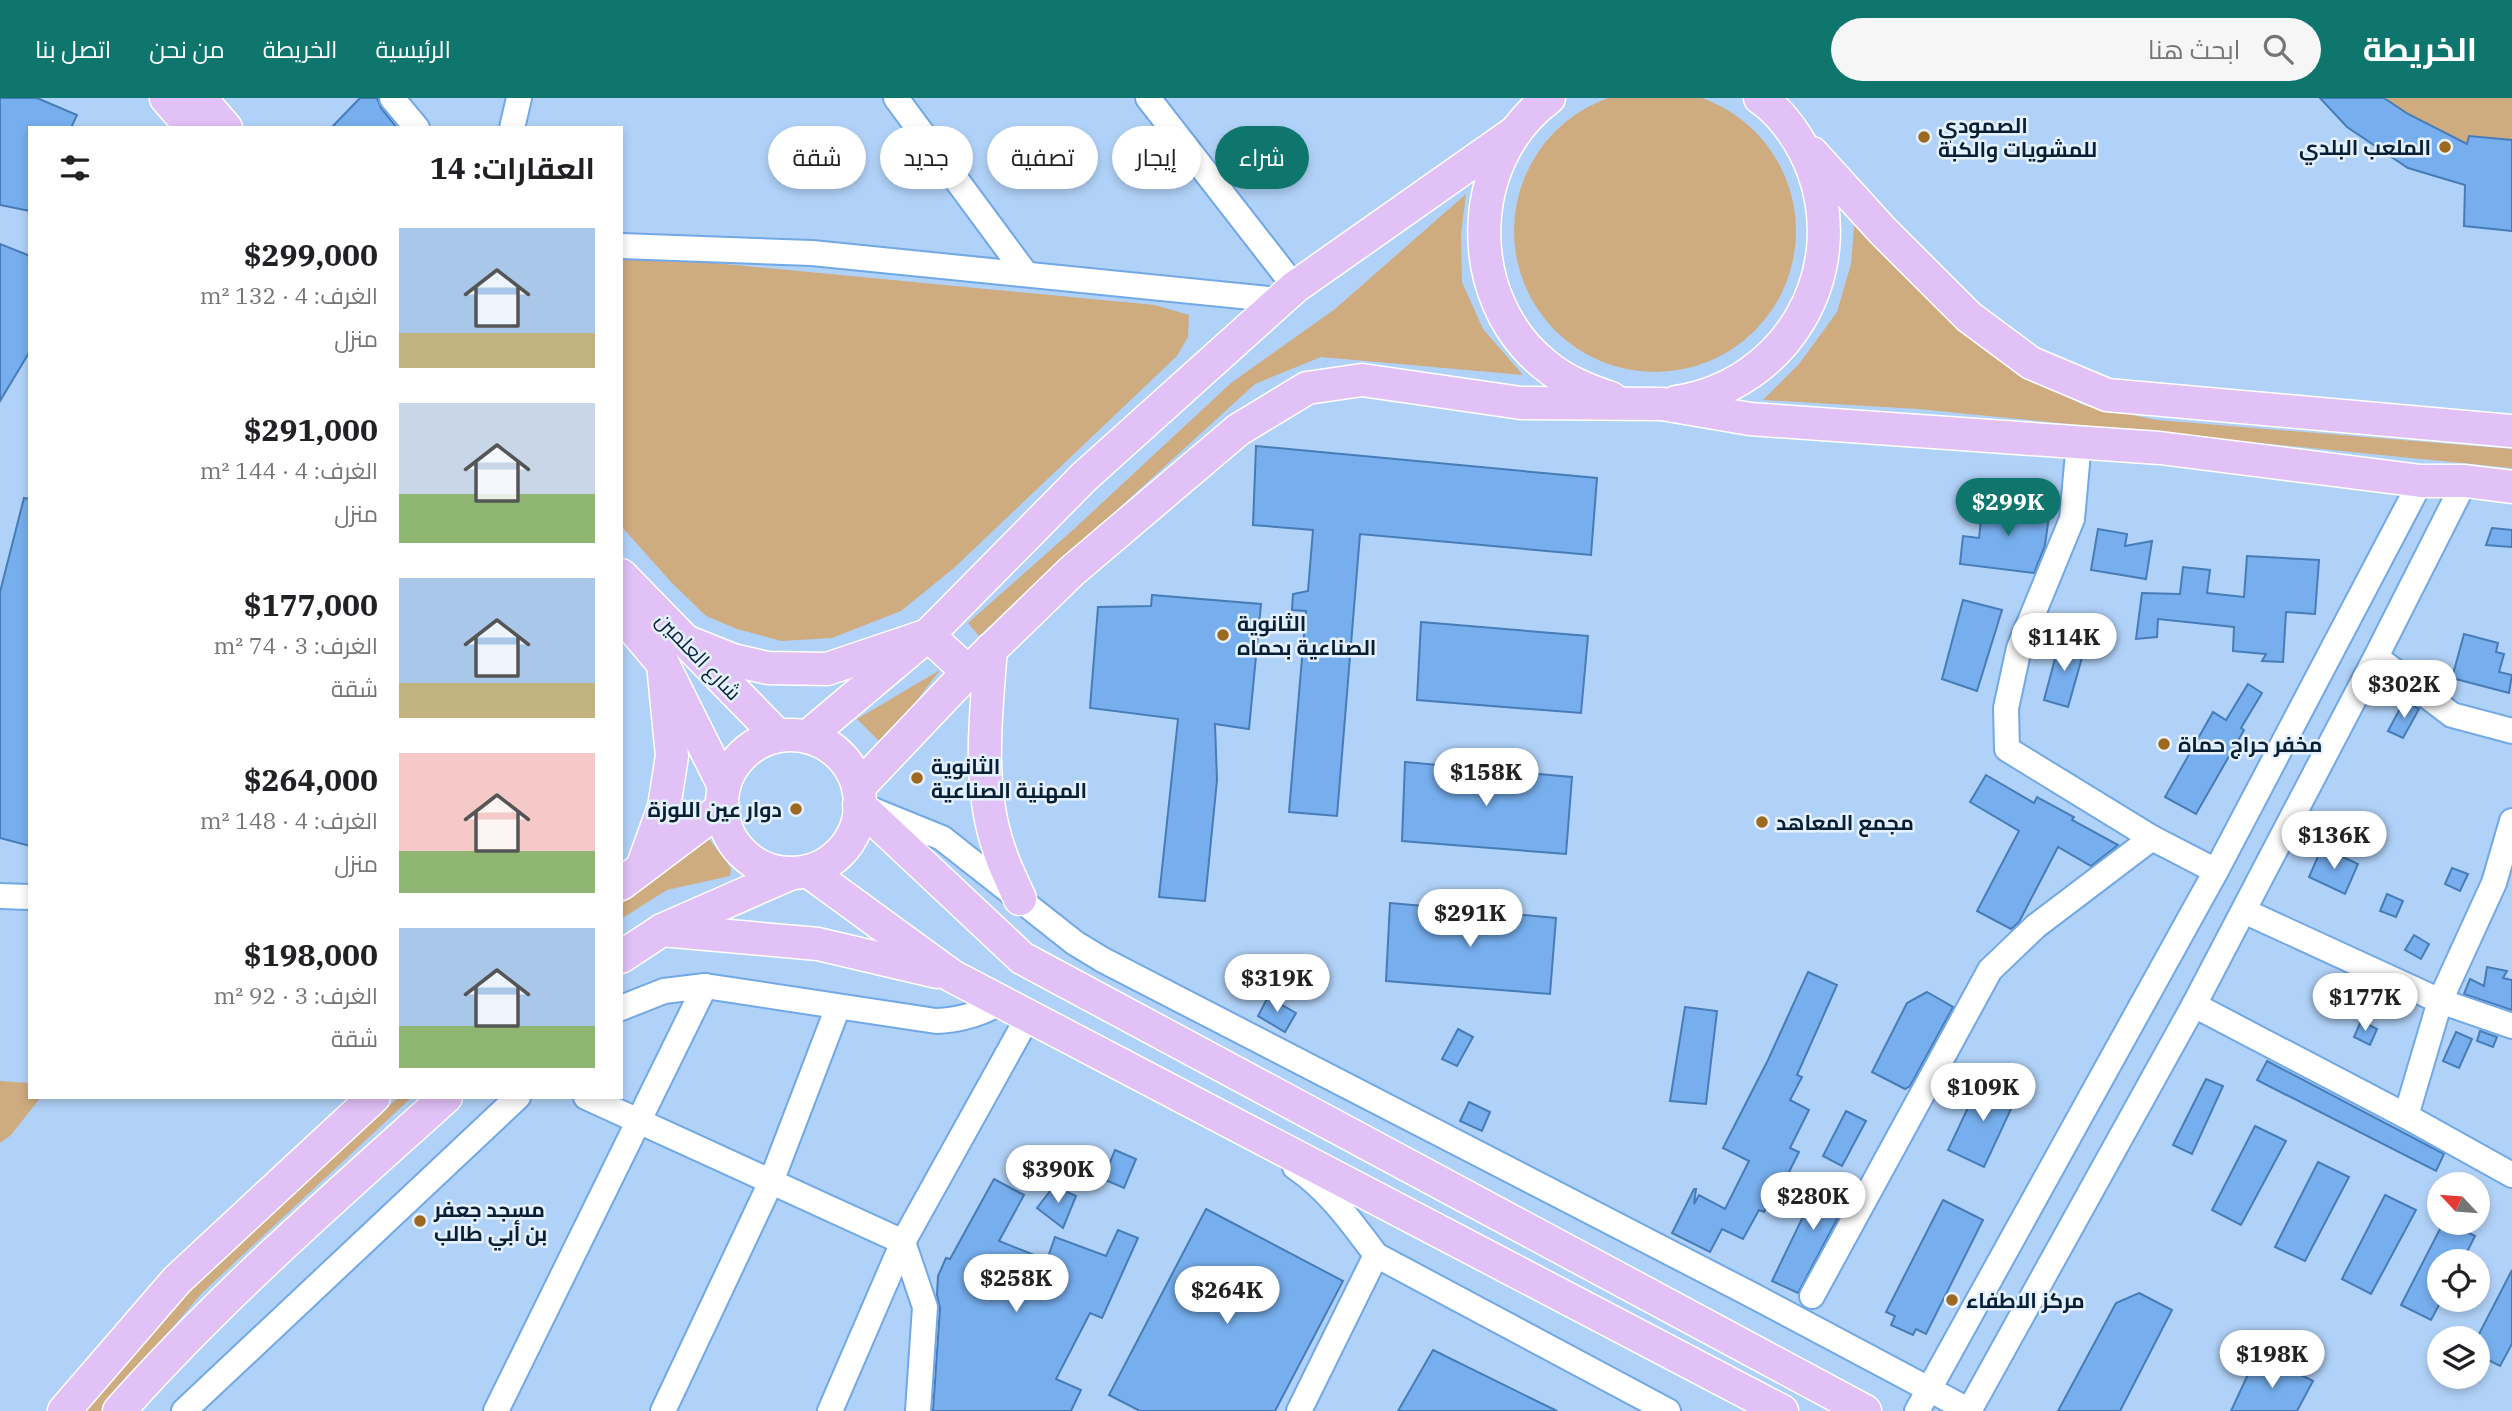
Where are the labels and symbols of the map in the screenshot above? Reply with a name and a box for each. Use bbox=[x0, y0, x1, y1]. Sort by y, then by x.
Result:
place label: الصمودي للمشويات والكبة bbox=[1938, 111, 2097, 163]
marker: الصمودي للمشويات والكبة bbox=[1916, 129, 1932, 145]
place label: الملعب البلدي bbox=[2299, 133, 2431, 165]
marker: الملعب البلدي bbox=[2437, 139, 2453, 155]
pin: $299K bbox=[1959, 478, 2057, 538]
street label: شارع العلمين bbox=[649, 606, 748, 707]
place label: الثانوية الصناعية بحماه bbox=[1237, 609, 1376, 661]
pin: $114K bbox=[2015, 614, 2113, 673]
marker: الثانوية الصناعية بحماه bbox=[1215, 627, 1231, 643]
pin: $302K bbox=[2355, 660, 2453, 720]
place label: مخفر حراج حماة bbox=[2178, 730, 2322, 759]
marker: مخفر حراج حماة bbox=[2156, 736, 2172, 752]
pin: $158K bbox=[1437, 748, 1535, 808]
place label: الثانوية المهنية الصناعية bbox=[931, 752, 1087, 804]
marker: الثانوية المهنية الصناعية bbox=[909, 770, 925, 786]
place label: دوار عين اللوزة bbox=[647, 795, 782, 823]
marker: دوار عين اللوزة bbox=[788, 801, 804, 817]
place label: مجمع المعاهد bbox=[1776, 808, 1914, 837]
pin: $136K bbox=[2285, 812, 2383, 871]
marker: مجمع المعاهد bbox=[1754, 814, 1770, 830]
pin: $291K bbox=[1421, 890, 1519, 949]
pin: $319K bbox=[1228, 954, 1326, 1014]
pin: $177K bbox=[2316, 974, 2414, 1033]
pin: $109K bbox=[1934, 1063, 2032, 1123]
pin: $390K bbox=[1009, 1146, 1107, 1205]
pin: $280K bbox=[1764, 1172, 1862, 1232]
north arrow bbox=[2427, 1172, 2490, 1236]
place label: مسجد جعفر بن أبي طالب bbox=[433, 1195, 547, 1251]
marker: مسجد جعفر بن أبي طالب bbox=[412, 1213, 428, 1229]
pin: $258K bbox=[967, 1254, 1065, 1314]
pin: $264K bbox=[1178, 1266, 1276, 1326]
place label: مركز الاطفاء bbox=[1966, 1286, 2085, 1314]
marker: مركز الاطفاء bbox=[1944, 1292, 1960, 1308]
pin: $198K bbox=[2223, 1330, 2321, 1390]

